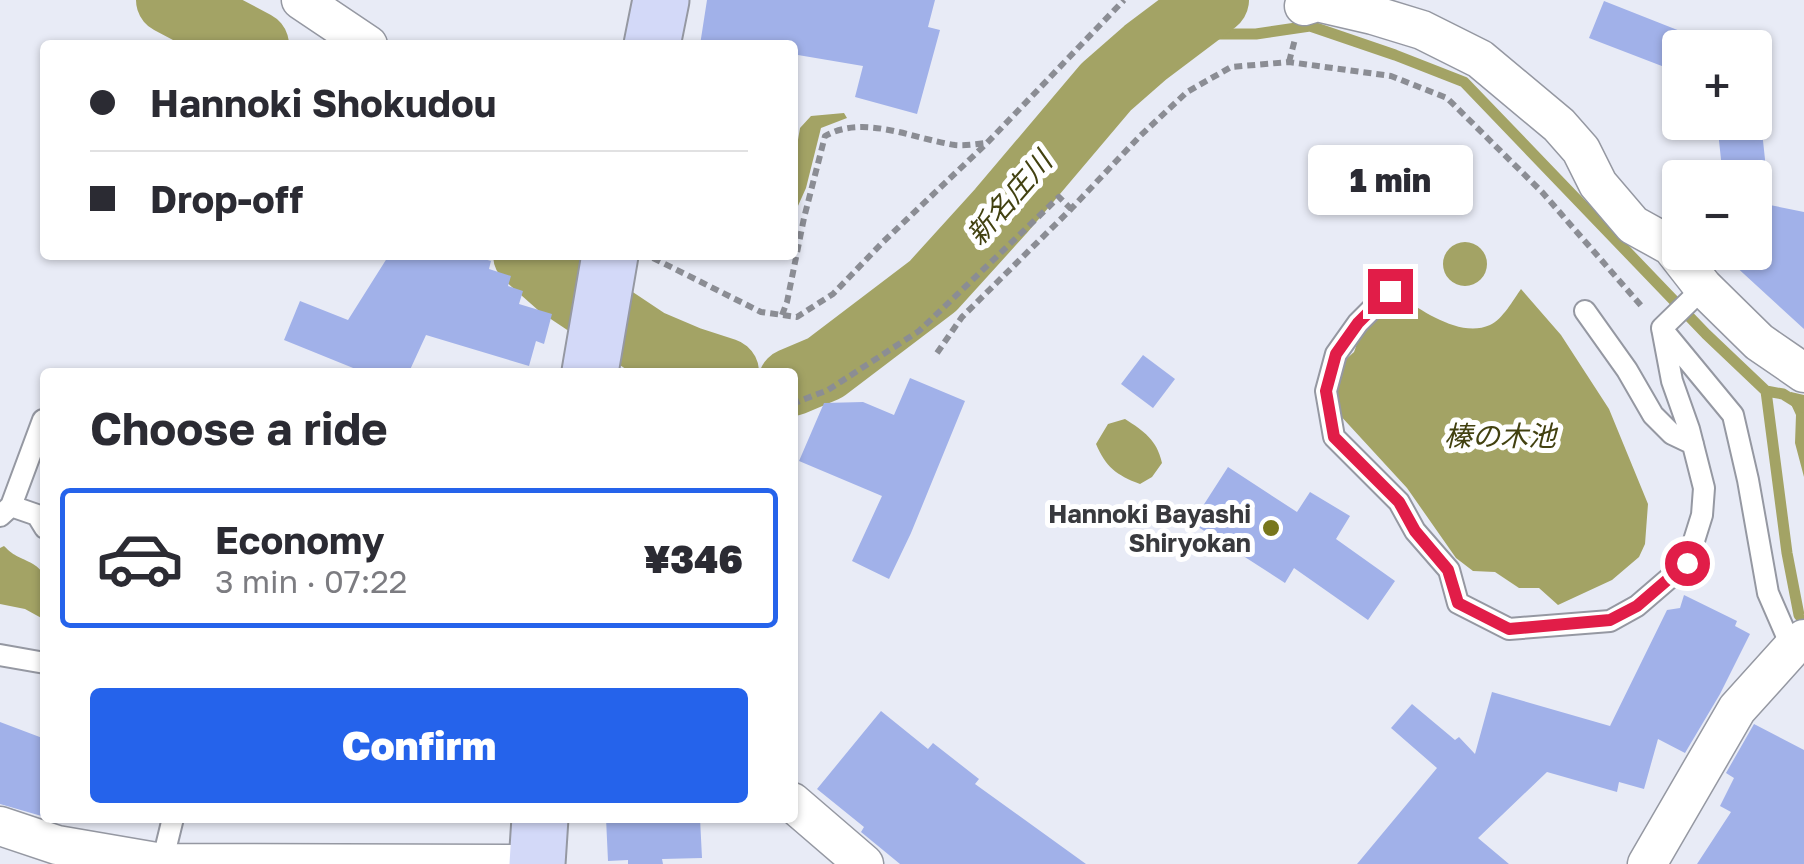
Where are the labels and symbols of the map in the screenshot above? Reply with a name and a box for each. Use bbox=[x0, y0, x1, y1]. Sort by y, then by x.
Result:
water label: 新名庄川 bbox=[959, 142, 1060, 251]
callout: 1 min bbox=[1308, 146, 1472, 216]
route end bbox=[1368, 269, 1413, 314]
water label: 榛の木池 bbox=[1444, 419, 1559, 452]
place label: Hannoki Bayashi Shiryokan bbox=[1048, 498, 1251, 558]
marker: Hannoki Bayashi Shiryokan bbox=[1260, 517, 1282, 539]
route start bbox=[1665, 541, 1710, 586]

